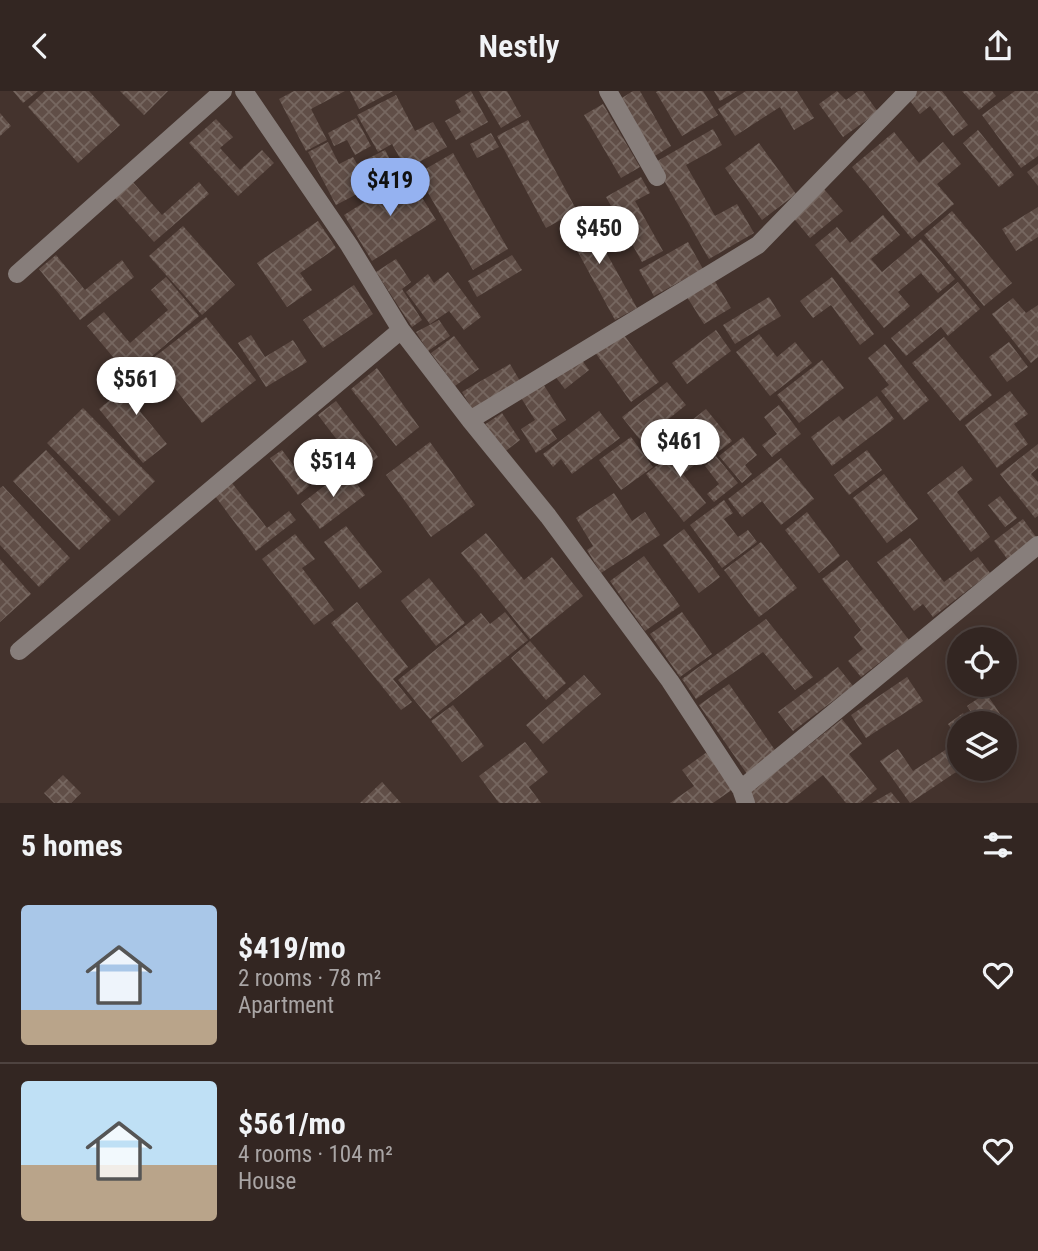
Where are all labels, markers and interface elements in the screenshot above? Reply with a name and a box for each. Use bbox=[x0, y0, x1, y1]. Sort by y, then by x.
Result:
icon: back bbox=[21, 27, 59, 65]
text: Nestly bbox=[478, 27, 560, 65]
icon: share bbox=[979, 27, 1017, 65]
pin: $419 bbox=[349, 159, 431, 218]
text: $419 bbox=[367, 167, 413, 194]
pin: $450 bbox=[558, 207, 640, 266]
text: $450 bbox=[576, 215, 622, 242]
pin: $561 bbox=[95, 357, 177, 417]
text: $561 bbox=[113, 366, 159, 393]
pin: $461 bbox=[639, 419, 721, 479]
text: $461 bbox=[657, 428, 703, 455]
pin: $514 bbox=[292, 439, 374, 499]
text: $514 bbox=[310, 448, 356, 475]
map controls bbox=[947, 627, 1017, 781]
button: locate bbox=[947, 627, 1017, 697]
button: layers bbox=[947, 711, 1017, 781]
icon: filters bbox=[979, 826, 1017, 864]
text: 5 homes bbox=[21, 828, 123, 863]
text: $419/mo bbox=[238, 930, 346, 965]
icon: home bbox=[77, 933, 161, 1017]
icon: heart bbox=[979, 956, 1017, 994]
text: 2 rooms · 78 m² bbox=[238, 965, 381, 992]
text: Apartment bbox=[238, 992, 334, 1019]
text: $561/mo bbox=[238, 1106, 346, 1141]
icon: home bbox=[77, 1109, 161, 1193]
icon: heart bbox=[979, 1132, 1017, 1170]
text: 4 rooms · 104 m² bbox=[238, 1141, 393, 1168]
text: House bbox=[238, 1168, 296, 1195]

